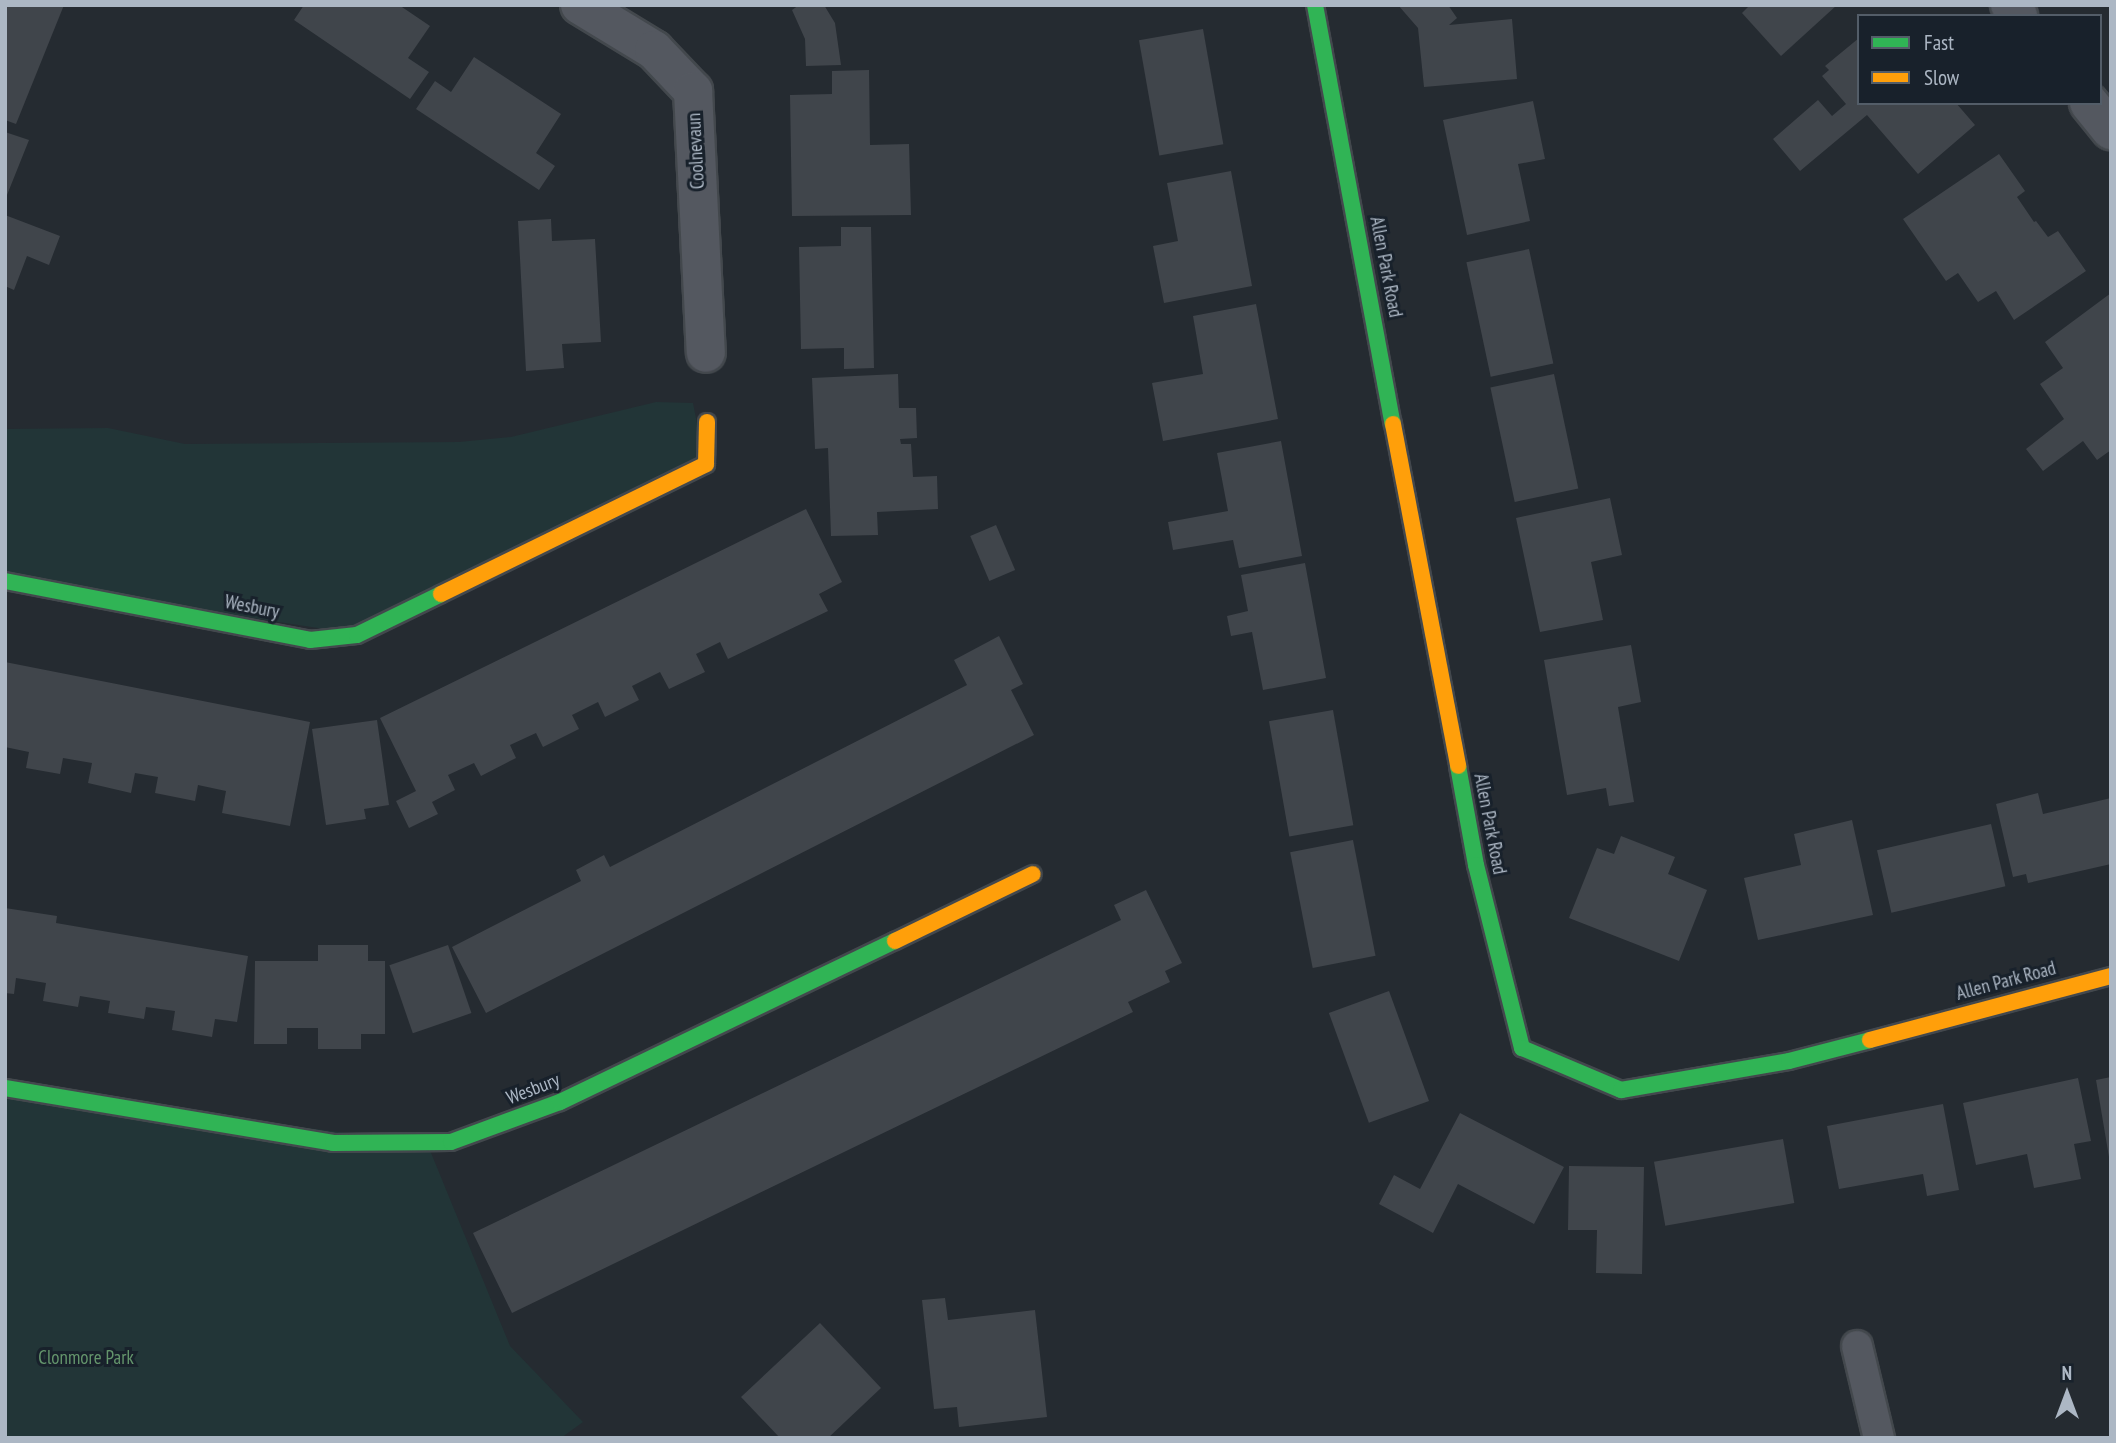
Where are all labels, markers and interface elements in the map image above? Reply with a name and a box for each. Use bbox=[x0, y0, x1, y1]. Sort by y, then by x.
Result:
legend bbox=[1857, 14, 2102, 105]
text: Fast bbox=[1924, 29, 1954, 56]
text: Slow bbox=[1924, 64, 1959, 91]
street label: Coolnevaun bbox=[683, 112, 709, 190]
street label: Allen Park Road bbox=[1365, 214, 1407, 320]
street label: Wesbury bbox=[223, 591, 281, 623]
street label: Allen Park Road bbox=[1469, 771, 1511, 877]
street label: Allen Park Road bbox=[1953, 957, 2059, 1005]
street label: Wesbury bbox=[503, 1068, 563, 1110]
park label: Clonmore Park bbox=[38, 1347, 134, 1369]
north arrow bbox=[2032, 1359, 2102, 1429]
text: N bbox=[2062, 1361, 2072, 1385]

